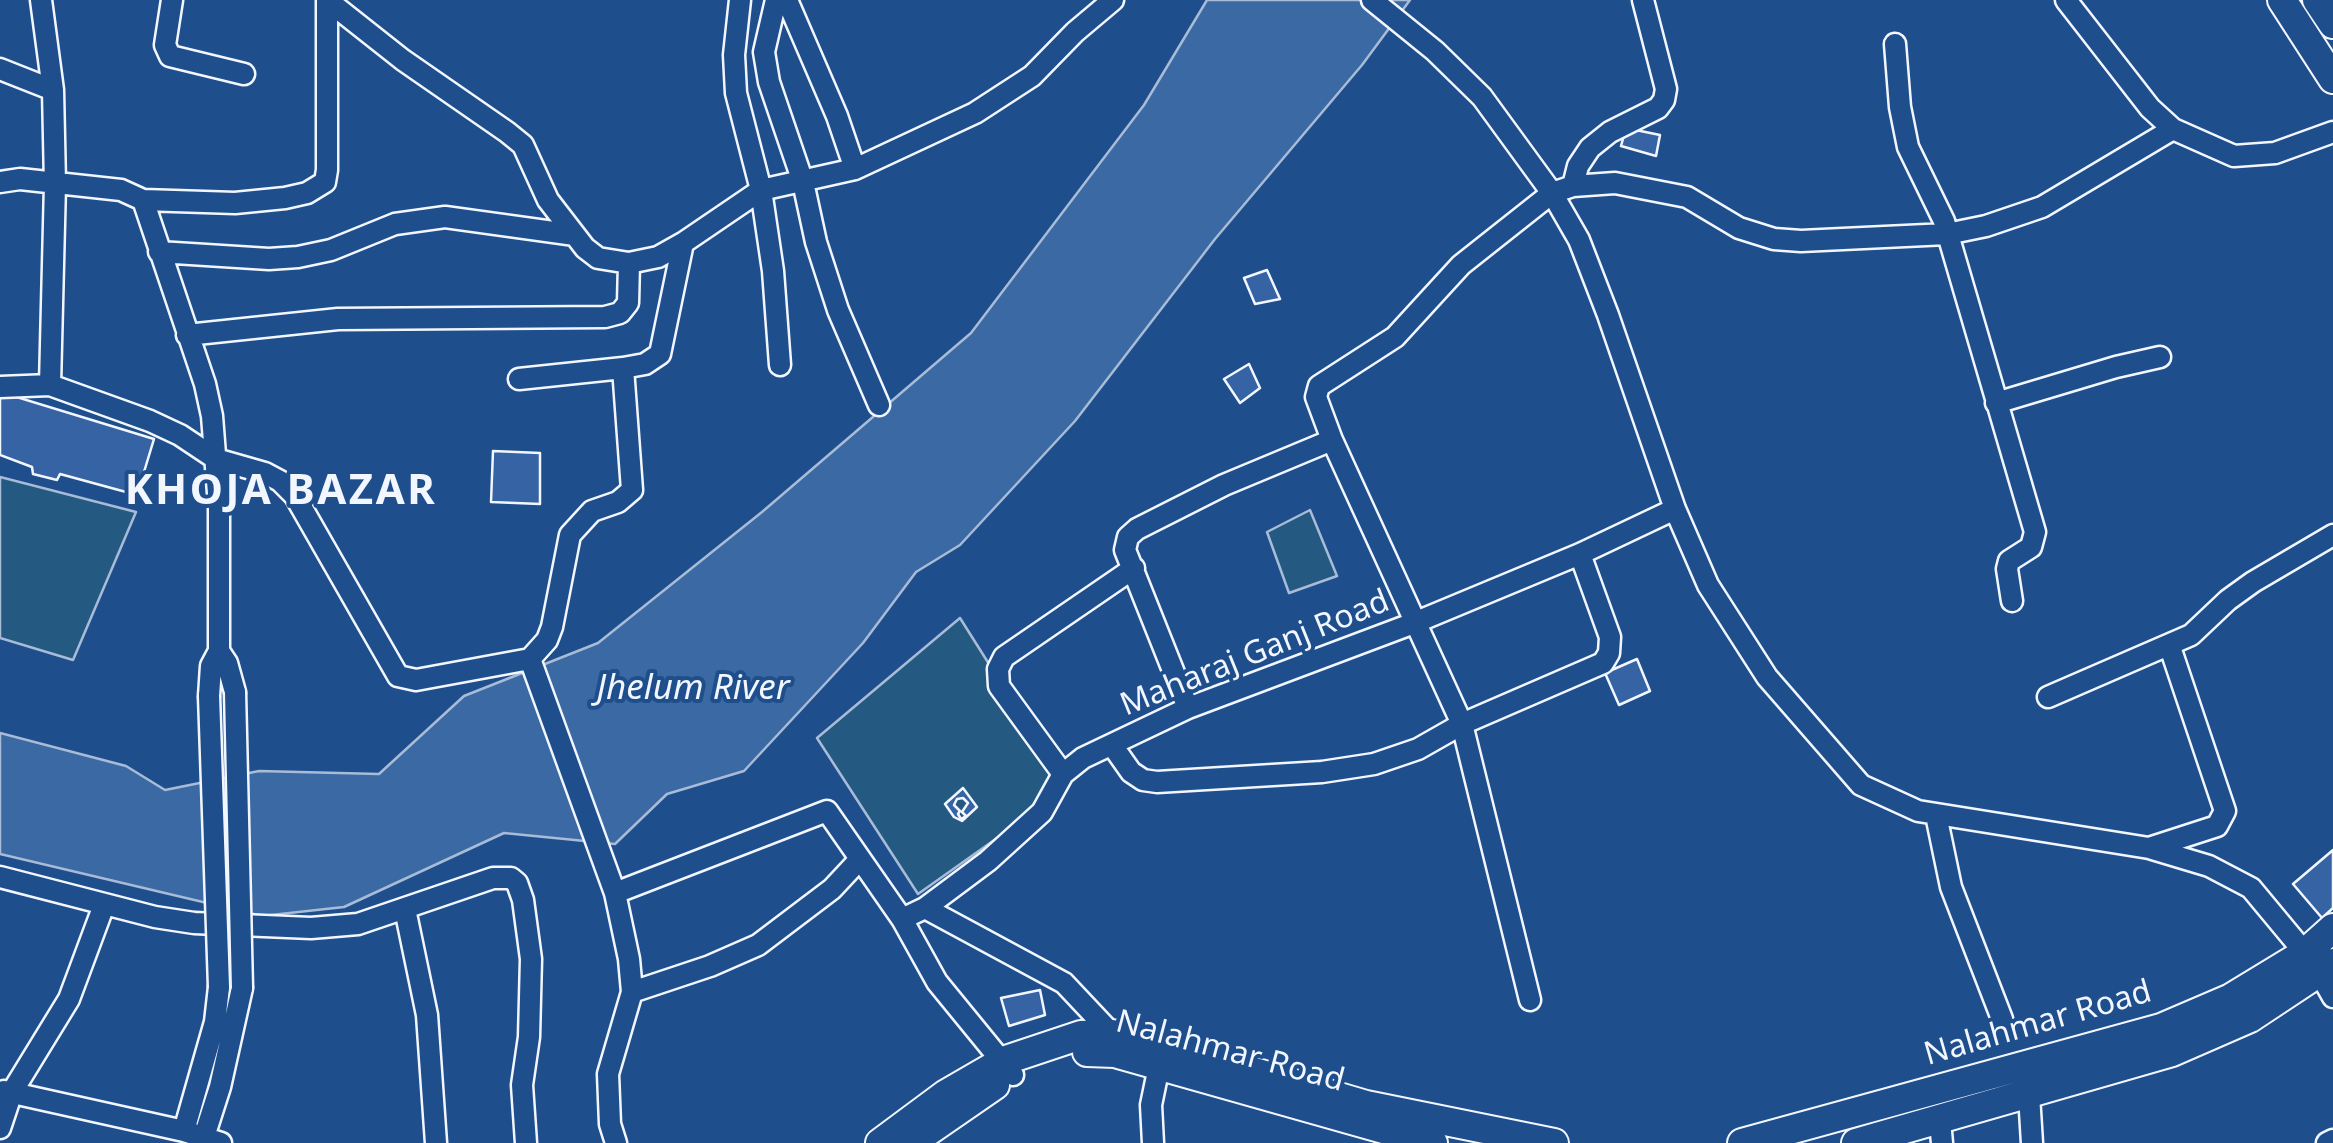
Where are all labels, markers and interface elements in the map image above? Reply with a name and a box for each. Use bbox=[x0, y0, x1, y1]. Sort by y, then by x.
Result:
district label: KHOJA BAZAR bbox=[125, 467, 437, 517]
street label: Maharaj Ganj Road bbox=[1115, 583, 1395, 725]
water label: Jhelum River bbox=[596, 668, 790, 710]
street label: Nalahmar Road bbox=[1920, 973, 2156, 1075]
street label: Nalahmar Road bbox=[1112, 1003, 1348, 1101]

